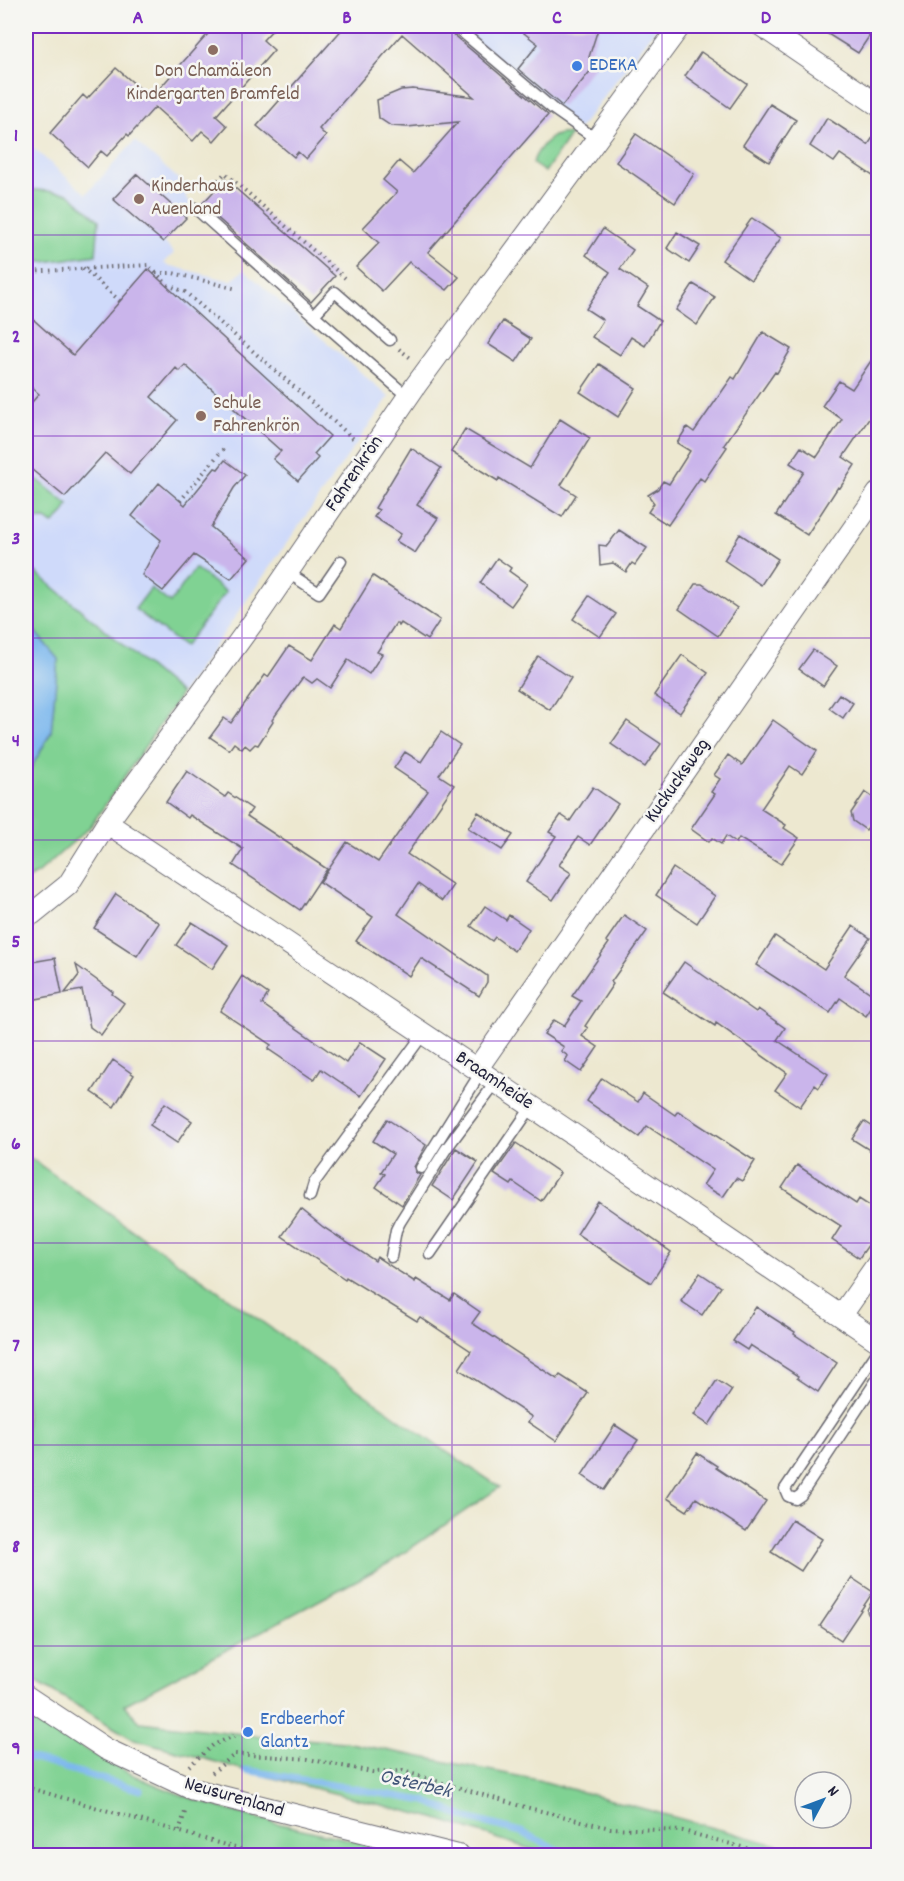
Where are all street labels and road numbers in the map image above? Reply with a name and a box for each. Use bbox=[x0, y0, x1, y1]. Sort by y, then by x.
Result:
street label: Fahrenkrön bbox=[319, 430, 391, 518]
street label: Kuckucksweg bbox=[638, 733, 718, 829]
street label: Braamheide bbox=[449, 1044, 539, 1118]
street label: Neusurenland bbox=[181, 1770, 287, 1826]

